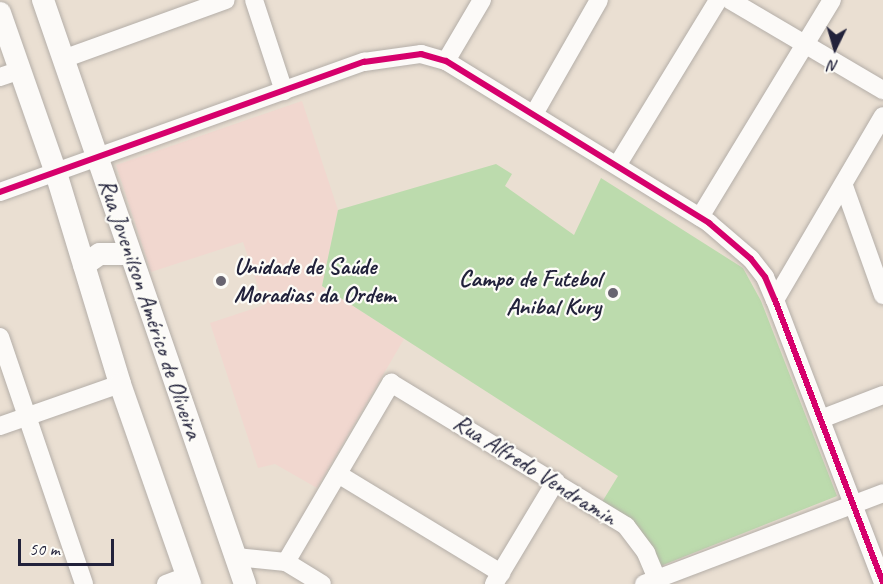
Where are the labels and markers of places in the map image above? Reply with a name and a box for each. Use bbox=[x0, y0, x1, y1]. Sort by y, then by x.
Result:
place label: Unidade de Saúde Moradias da Ordem bbox=[234, 253, 396, 309]
place label: Campo de Futebol Anibal Kury bbox=[459, 265, 601, 321]
marker: Unidade de Saúde Moradias da Ordem bbox=[212, 272, 230, 290]
marker: Campo de Futebol Anibal Kury bbox=[606, 286, 620, 300]

